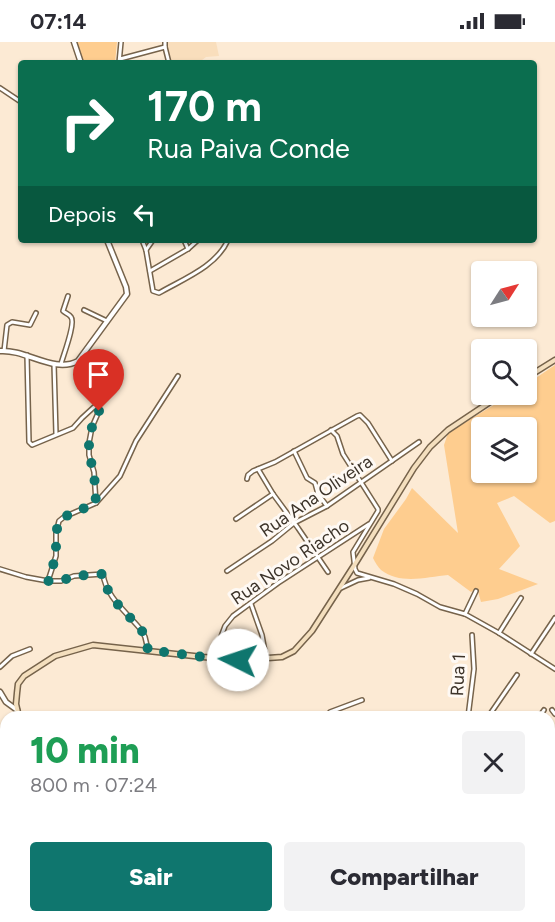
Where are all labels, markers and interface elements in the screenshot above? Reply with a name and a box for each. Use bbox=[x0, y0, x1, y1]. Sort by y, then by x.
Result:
text: 07:14 bbox=[30, 8, 86, 35]
text: 170 m bbox=[147, 81, 262, 132]
icon: right bbox=[48, 84, 126, 162]
text: Rua Paiva Conde bbox=[147, 132, 350, 165]
icon: left bbox=[128, 198, 161, 231]
text: Depois bbox=[48, 201, 116, 228]
north arrow bbox=[471, 261, 537, 327]
map controls bbox=[471, 261, 537, 483]
button: search bbox=[471, 339, 537, 405]
pin bbox=[73, 349, 124, 411]
icon: arrive bbox=[82, 358, 115, 391]
button: layers bbox=[471, 417, 537, 483]
street label: Rua Ana Oliveira bbox=[255, 450, 377, 542]
street label: Rua Novo Riacho bbox=[227, 514, 353, 610]
position arrow bbox=[206, 628, 270, 692]
street label: Rua 1 bbox=[446, 653, 470, 697]
text: 10 min bbox=[30, 729, 140, 772]
button: close bbox=[462, 731, 525, 794]
text: 800 m · 07:24 bbox=[30, 773, 157, 797]
button: Sair bbox=[30, 842, 272, 911]
button: Compartilhar bbox=[284, 842, 525, 911]

